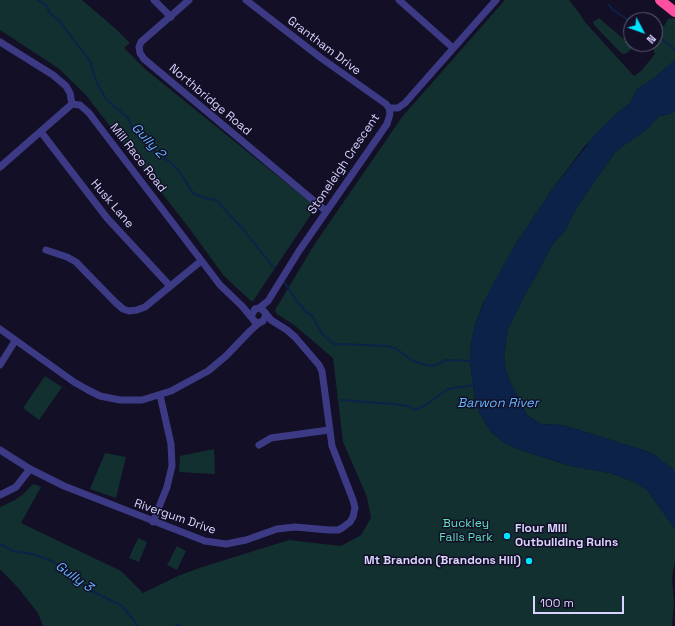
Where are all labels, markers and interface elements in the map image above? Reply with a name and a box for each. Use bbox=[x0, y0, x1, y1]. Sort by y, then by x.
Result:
north arrow bbox=[623, 12, 663, 52]
street label: Grantham Drive bbox=[284, 14, 364, 78]
text: N bbox=[644, 32, 659, 47]
street label: Northbridge Road bbox=[166, 61, 254, 139]
street label: Stoneleigh Crescent bbox=[305, 111, 383, 217]
water label: Gully 2 bbox=[128, 120, 168, 162]
street label: Mill Race Road bbox=[107, 121, 169, 195]
street label: Husk Lane bbox=[88, 177, 136, 231]
water label: Barwon River bbox=[457, 395, 539, 411]
street label: Rivergum Drive bbox=[132, 496, 218, 538]
park label: Buckley Falls Park bbox=[439, 517, 493, 545]
place label: Flour Mill Outbuilding Ruins bbox=[515, 522, 618, 550]
marker: Flour Mill Outbuilding Ruins bbox=[502, 531, 512, 541]
place label: Mt Brandon (Brandons Hill) bbox=[364, 554, 521, 568]
marker: Mt Brandon (Brandons Hill) bbox=[524, 556, 534, 566]
water label: Gully 3 bbox=[52, 559, 96, 595]
scale bar bbox=[535, 588, 626, 614]
text: 100 m bbox=[540, 595, 574, 611]

